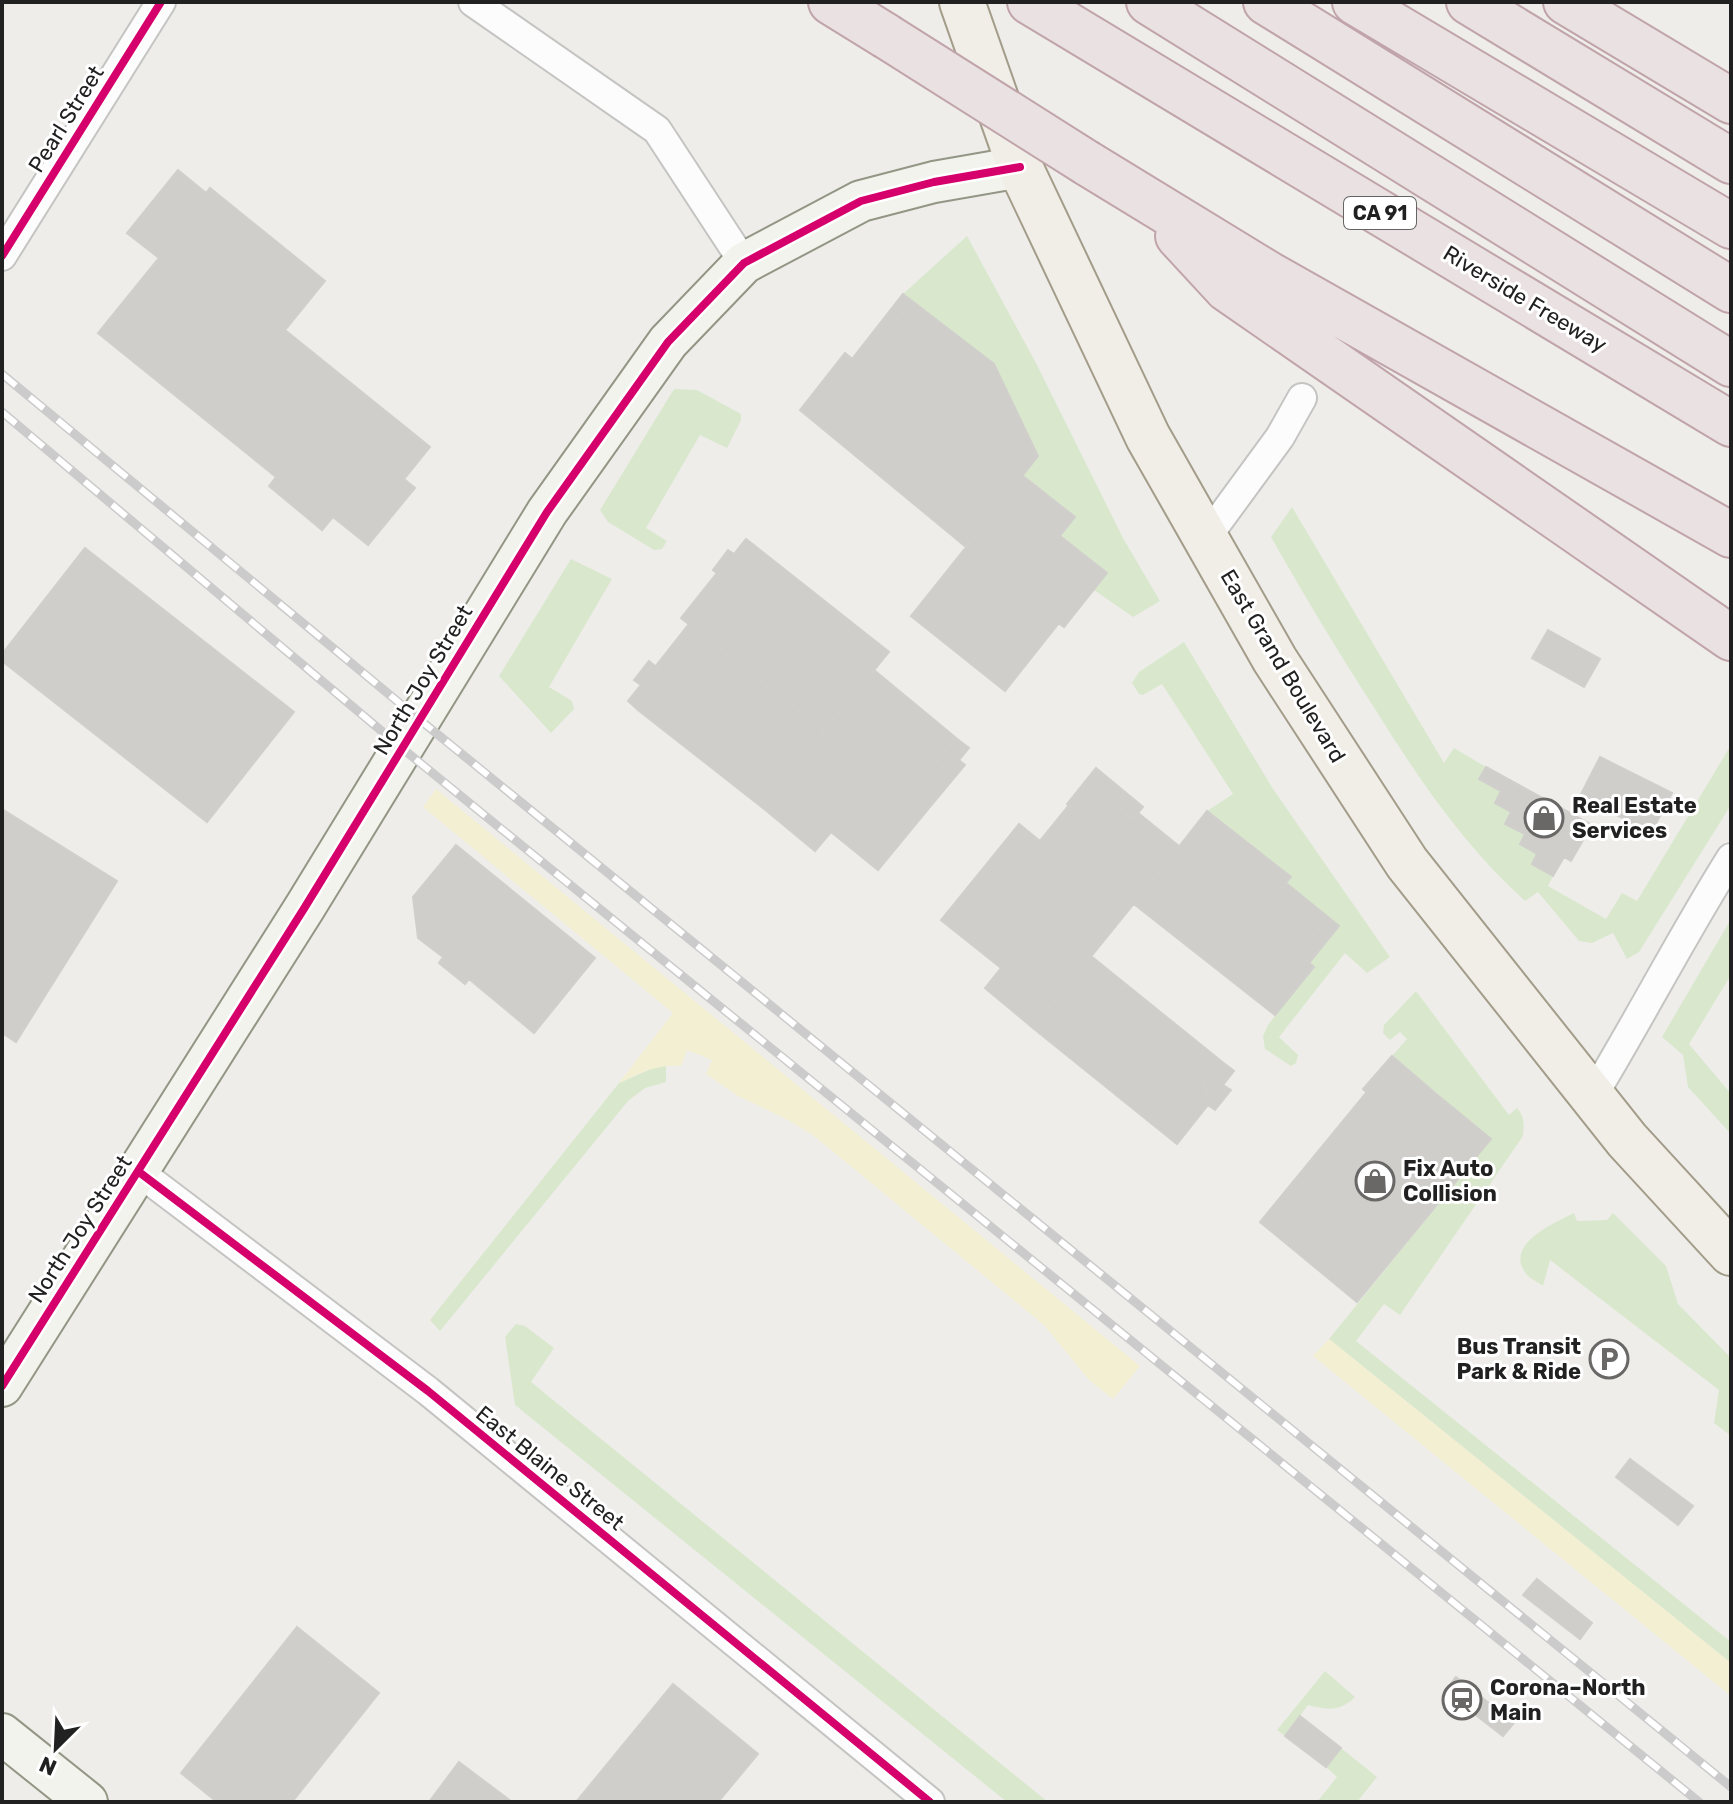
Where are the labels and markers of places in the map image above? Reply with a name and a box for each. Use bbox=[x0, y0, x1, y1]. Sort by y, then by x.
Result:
place label: Real Estate Services bbox=[1572, 792, 1697, 844]
shop icon: Real Estate Services bbox=[1523, 797, 1565, 839]
place label: Fix Auto Collision bbox=[1403, 1155, 1497, 1207]
shop icon: Fix Auto Collision bbox=[1354, 1160, 1396, 1202]
place label: Bus Transit Park & Ride bbox=[1457, 1333, 1581, 1385]
parking icon: Bus Transit Park & Ride bbox=[1588, 1338, 1630, 1380]
place label: Corona–North Main bbox=[1490, 1674, 1646, 1726]
station icon: Corona–North Main bbox=[1441, 1679, 1483, 1721]

